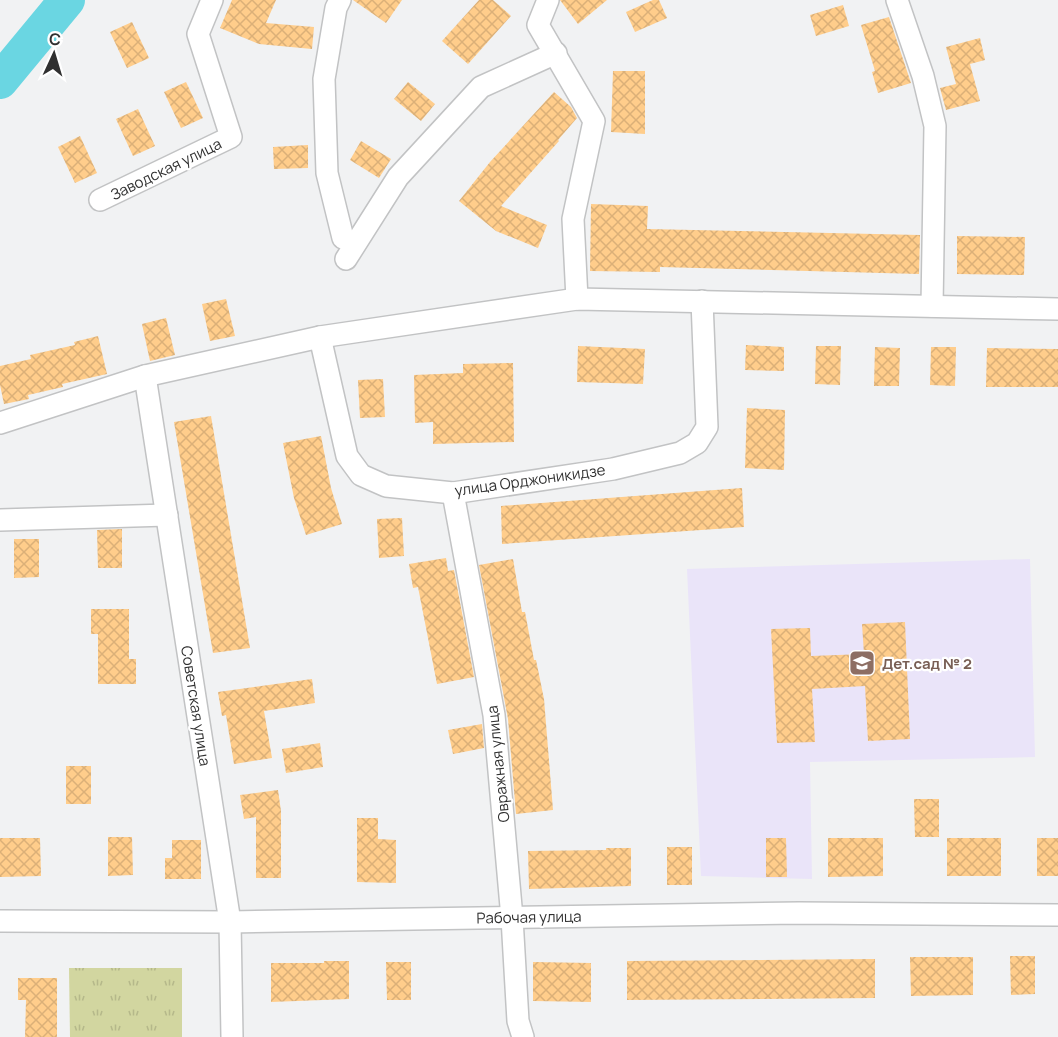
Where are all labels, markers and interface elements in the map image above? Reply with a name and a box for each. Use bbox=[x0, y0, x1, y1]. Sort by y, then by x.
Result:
north arrow bbox=[24, 24, 84, 84]
text: С bbox=[48, 28, 62, 50]
street label: Заводская улица bbox=[107, 133, 225, 205]
street label: улица Орджоникидзе bbox=[453, 459, 607, 501]
street label: Советская улица bbox=[176, 644, 216, 768]
school or university icon: Дет.сад № 2 bbox=[847, 648, 877, 678]
place label: Дет.сад № 2 bbox=[882, 653, 972, 674]
street label: Овражная улица bbox=[481, 705, 515, 823]
street label: Рабочая улица bbox=[476, 906, 582, 928]

